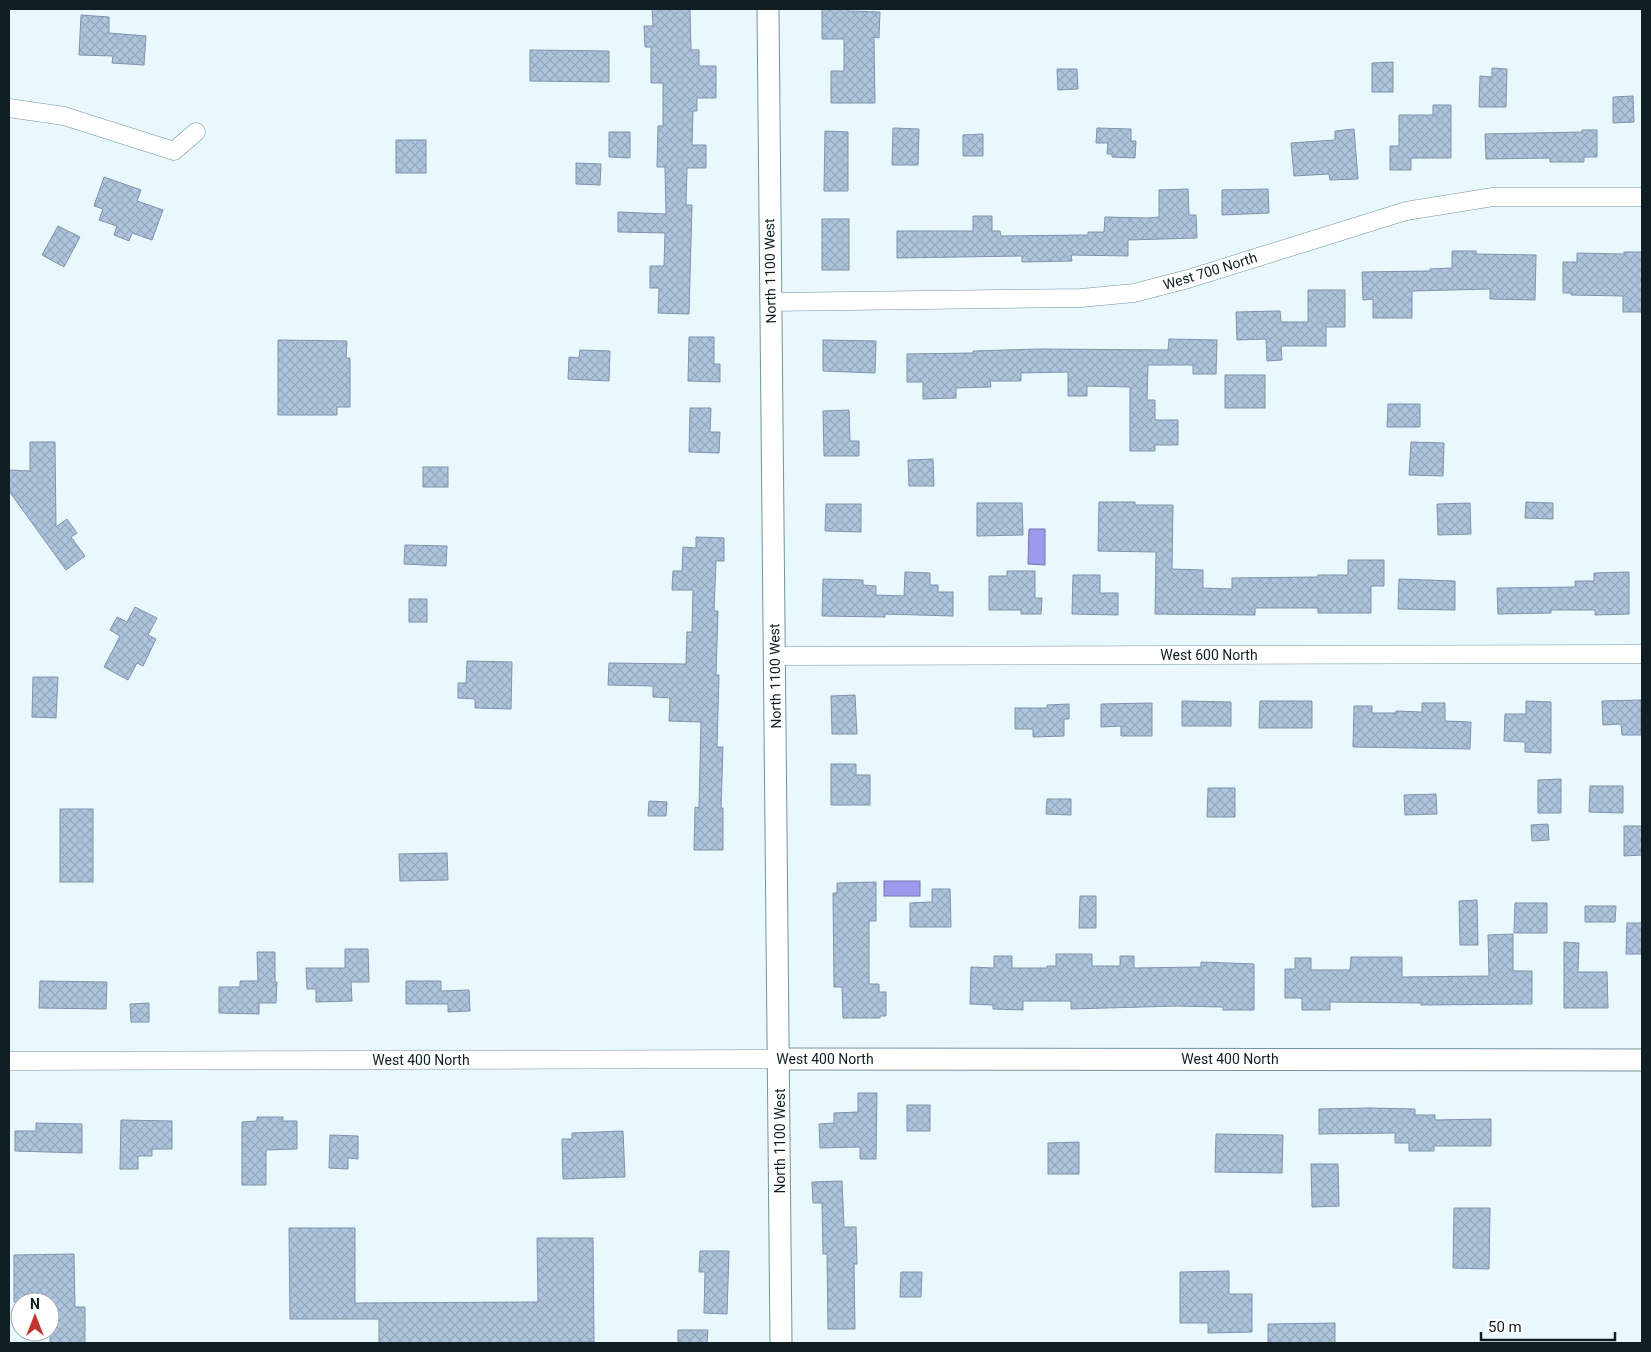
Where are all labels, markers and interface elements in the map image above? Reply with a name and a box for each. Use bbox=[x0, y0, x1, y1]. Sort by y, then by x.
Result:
street label: North 1100 West bbox=[761, 218, 779, 324]
street label: West 700 North bbox=[1161, 249, 1259, 293]
street label: North 1100 West bbox=[766, 623, 784, 729]
street label: West 600 North bbox=[1160, 647, 1258, 663]
street label: West 400 North bbox=[776, 1051, 874, 1067]
street label: West 400 North bbox=[1181, 1051, 1279, 1067]
street label: West 400 North bbox=[372, 1052, 470, 1068]
street label: North 1100 West bbox=[772, 1088, 788, 1194]
north arrow bbox=[10, 1292, 60, 1342]
text: N bbox=[30, 1296, 40, 1312]
scale bar bbox=[1481, 1310, 1615, 1342]
text: 50 m bbox=[1488, 1318, 1522, 1336]

